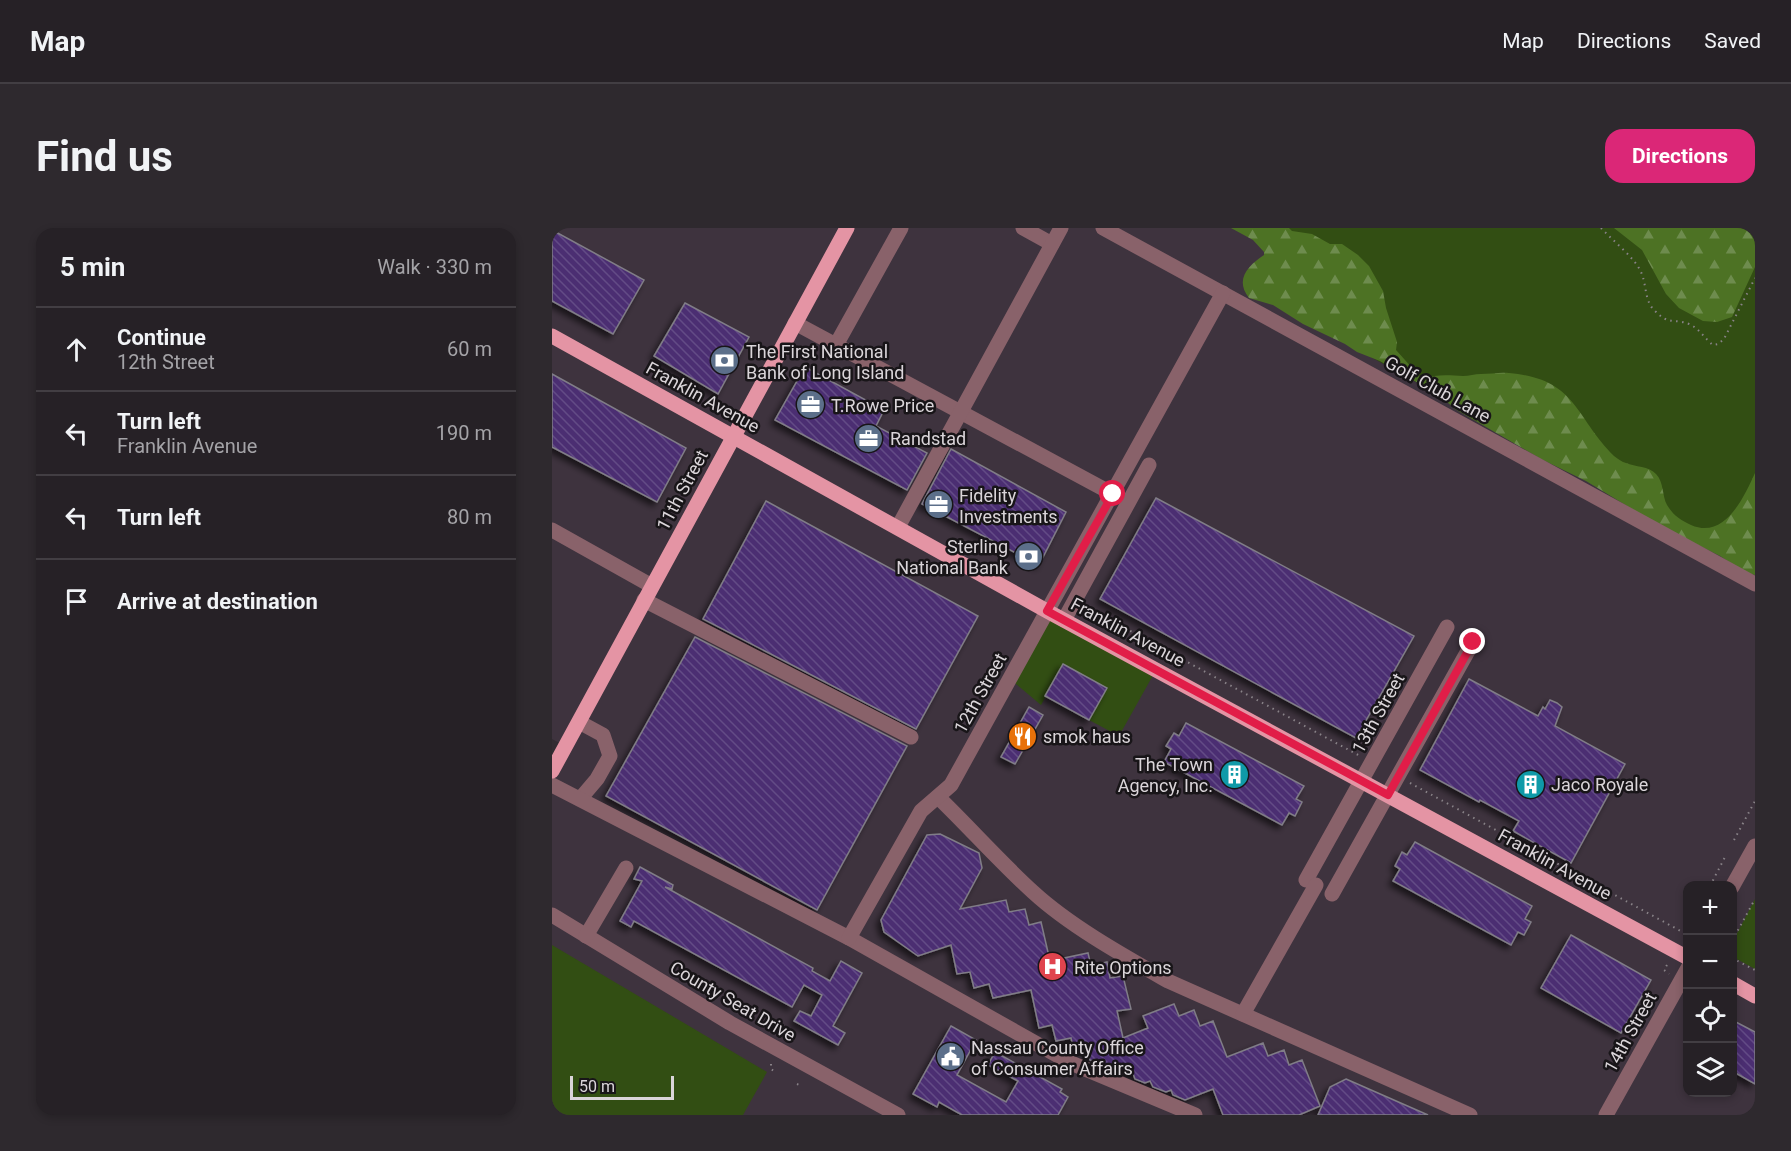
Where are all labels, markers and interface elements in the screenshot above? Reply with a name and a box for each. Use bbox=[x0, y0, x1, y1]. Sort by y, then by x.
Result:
text: Map bbox=[30, 25, 85, 58]
text: Map bbox=[1502, 29, 1544, 53]
text: Directions bbox=[1577, 29, 1671, 53]
text: Saved bbox=[1704, 29, 1761, 53]
button: Directions bbox=[1605, 129, 1755, 183]
text: Find us bbox=[36, 132, 173, 181]
text: 5 min bbox=[60, 252, 125, 282]
text: Walk · 330 m bbox=[377, 255, 492, 279]
text: Continue bbox=[117, 325, 206, 350]
icon: ahead bbox=[60, 333, 93, 366]
text: 60 m bbox=[447, 337, 492, 361]
place label: The First National Bank of Long Island bbox=[746, 341, 904, 383]
bank icon: The First National Bank of Long Island bbox=[709, 345, 741, 377]
text: 12th Street bbox=[117, 350, 215, 374]
street label: Golf Club Lane bbox=[1382, 351, 1494, 427]
street label: Franklin Avenue bbox=[643, 357, 763, 437]
office icon: T.Rowe Price bbox=[794, 389, 826, 421]
place label: T.Rowe Price bbox=[831, 395, 934, 416]
text: Turn left bbox=[117, 409, 201, 434]
icon: left bbox=[60, 417, 93, 450]
text: 190 m bbox=[436, 421, 492, 445]
office icon: Randstad bbox=[853, 422, 885, 454]
place label: Randstad bbox=[890, 428, 966, 449]
text: Franklin Avenue bbox=[117, 434, 257, 458]
street label: 11th Street bbox=[652, 446, 712, 534]
route start bbox=[1099, 480, 1125, 506]
place label: Fidelity Investments bbox=[959, 485, 1058, 527]
office icon: Fidelity Investments bbox=[922, 489, 954, 521]
icon: left bbox=[60, 501, 93, 534]
text: Turn left bbox=[117, 505, 201, 530]
text: 80 m bbox=[447, 505, 492, 529]
place label: Sterling National Bank bbox=[896, 536, 1009, 578]
bank icon: Sterling National Bank bbox=[1013, 540, 1045, 572]
icon: arrive bbox=[60, 585, 93, 618]
text: Arrive at destination bbox=[117, 589, 318, 614]
street label: Franklin Avenue bbox=[1067, 593, 1189, 671]
route end bbox=[1459, 628, 1485, 654]
street label: 12th Street bbox=[949, 649, 1011, 737]
street label: 13th Street bbox=[1347, 669, 1409, 757]
restaurant icon: smok haus bbox=[1006, 720, 1038, 752]
place label: smok haus bbox=[1043, 726, 1131, 747]
place label: The Town Agency, Inc. bbox=[1118, 754, 1213, 796]
building icon: The Town Agency, Inc. bbox=[1218, 758, 1250, 790]
building icon: Jaco Royale bbox=[1514, 768, 1546, 800]
place label: Jaco Royale bbox=[1551, 774, 1648, 795]
street label: Franklin Avenue bbox=[1495, 824, 1615, 904]
map controls bbox=[1683, 881, 1737, 1097]
button: + bbox=[1683, 881, 1737, 935]
button: − bbox=[1683, 935, 1737, 989]
hospital icon: Rite Options bbox=[1037, 951, 1069, 983]
street label: County Seat Drive bbox=[666, 957, 800, 1045]
place label: Rite Options bbox=[1074, 957, 1172, 978]
street label: 14th Street bbox=[1599, 988, 1661, 1076]
button: locate bbox=[1683, 989, 1737, 1043]
place label: Nassau County Office of Consumer Affairs bbox=[971, 1037, 1144, 1079]
public building icon: Nassau County Office of Consumer Affairs bbox=[934, 1041, 966, 1073]
button: layers bbox=[1683, 1043, 1737, 1097]
scale bar bbox=[570, 1073, 674, 1100]
text: 50 m bbox=[579, 1077, 615, 1096]

